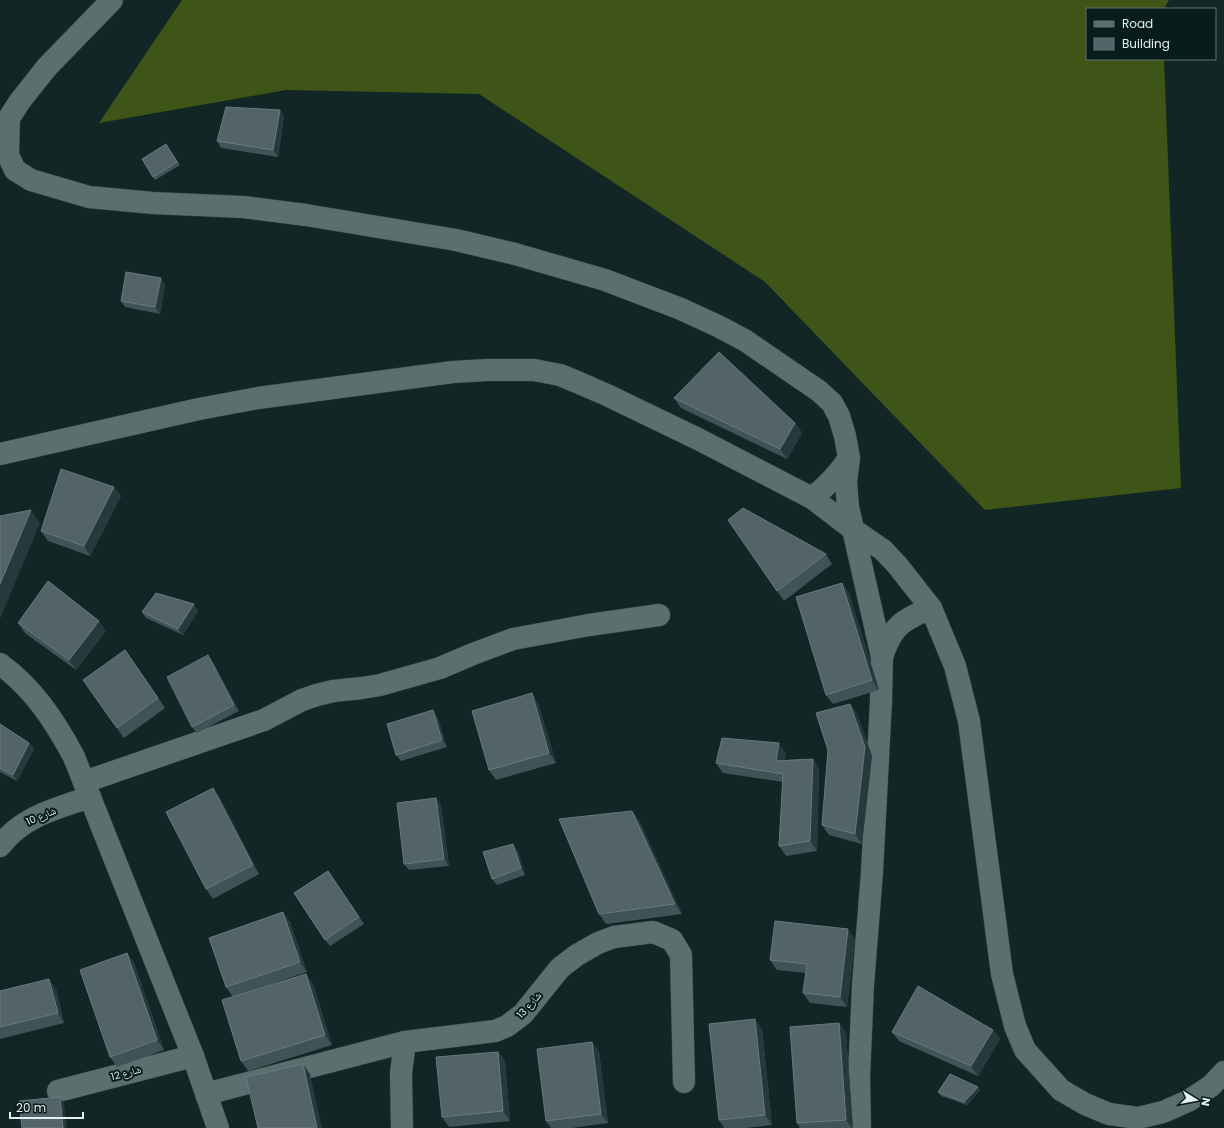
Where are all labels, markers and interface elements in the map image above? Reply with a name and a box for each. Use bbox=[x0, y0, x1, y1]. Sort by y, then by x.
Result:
legend bbox=[1086, 8, 1216, 60]
text: Road bbox=[1122, 15, 1153, 32]
text: Building bbox=[1122, 35, 1170, 52]
street label: شارع 10 bbox=[24, 803, 59, 829]
street label: شارع 13 bbox=[513, 988, 545, 1021]
street label: شارع 12 bbox=[109, 1062, 143, 1084]
north arrow bbox=[1176, 1080, 1216, 1120]
scale bar bbox=[10, 1094, 83, 1120]
text: N bbox=[1197, 1096, 1214, 1107]
text: 20 m bbox=[16, 1099, 46, 1116]

